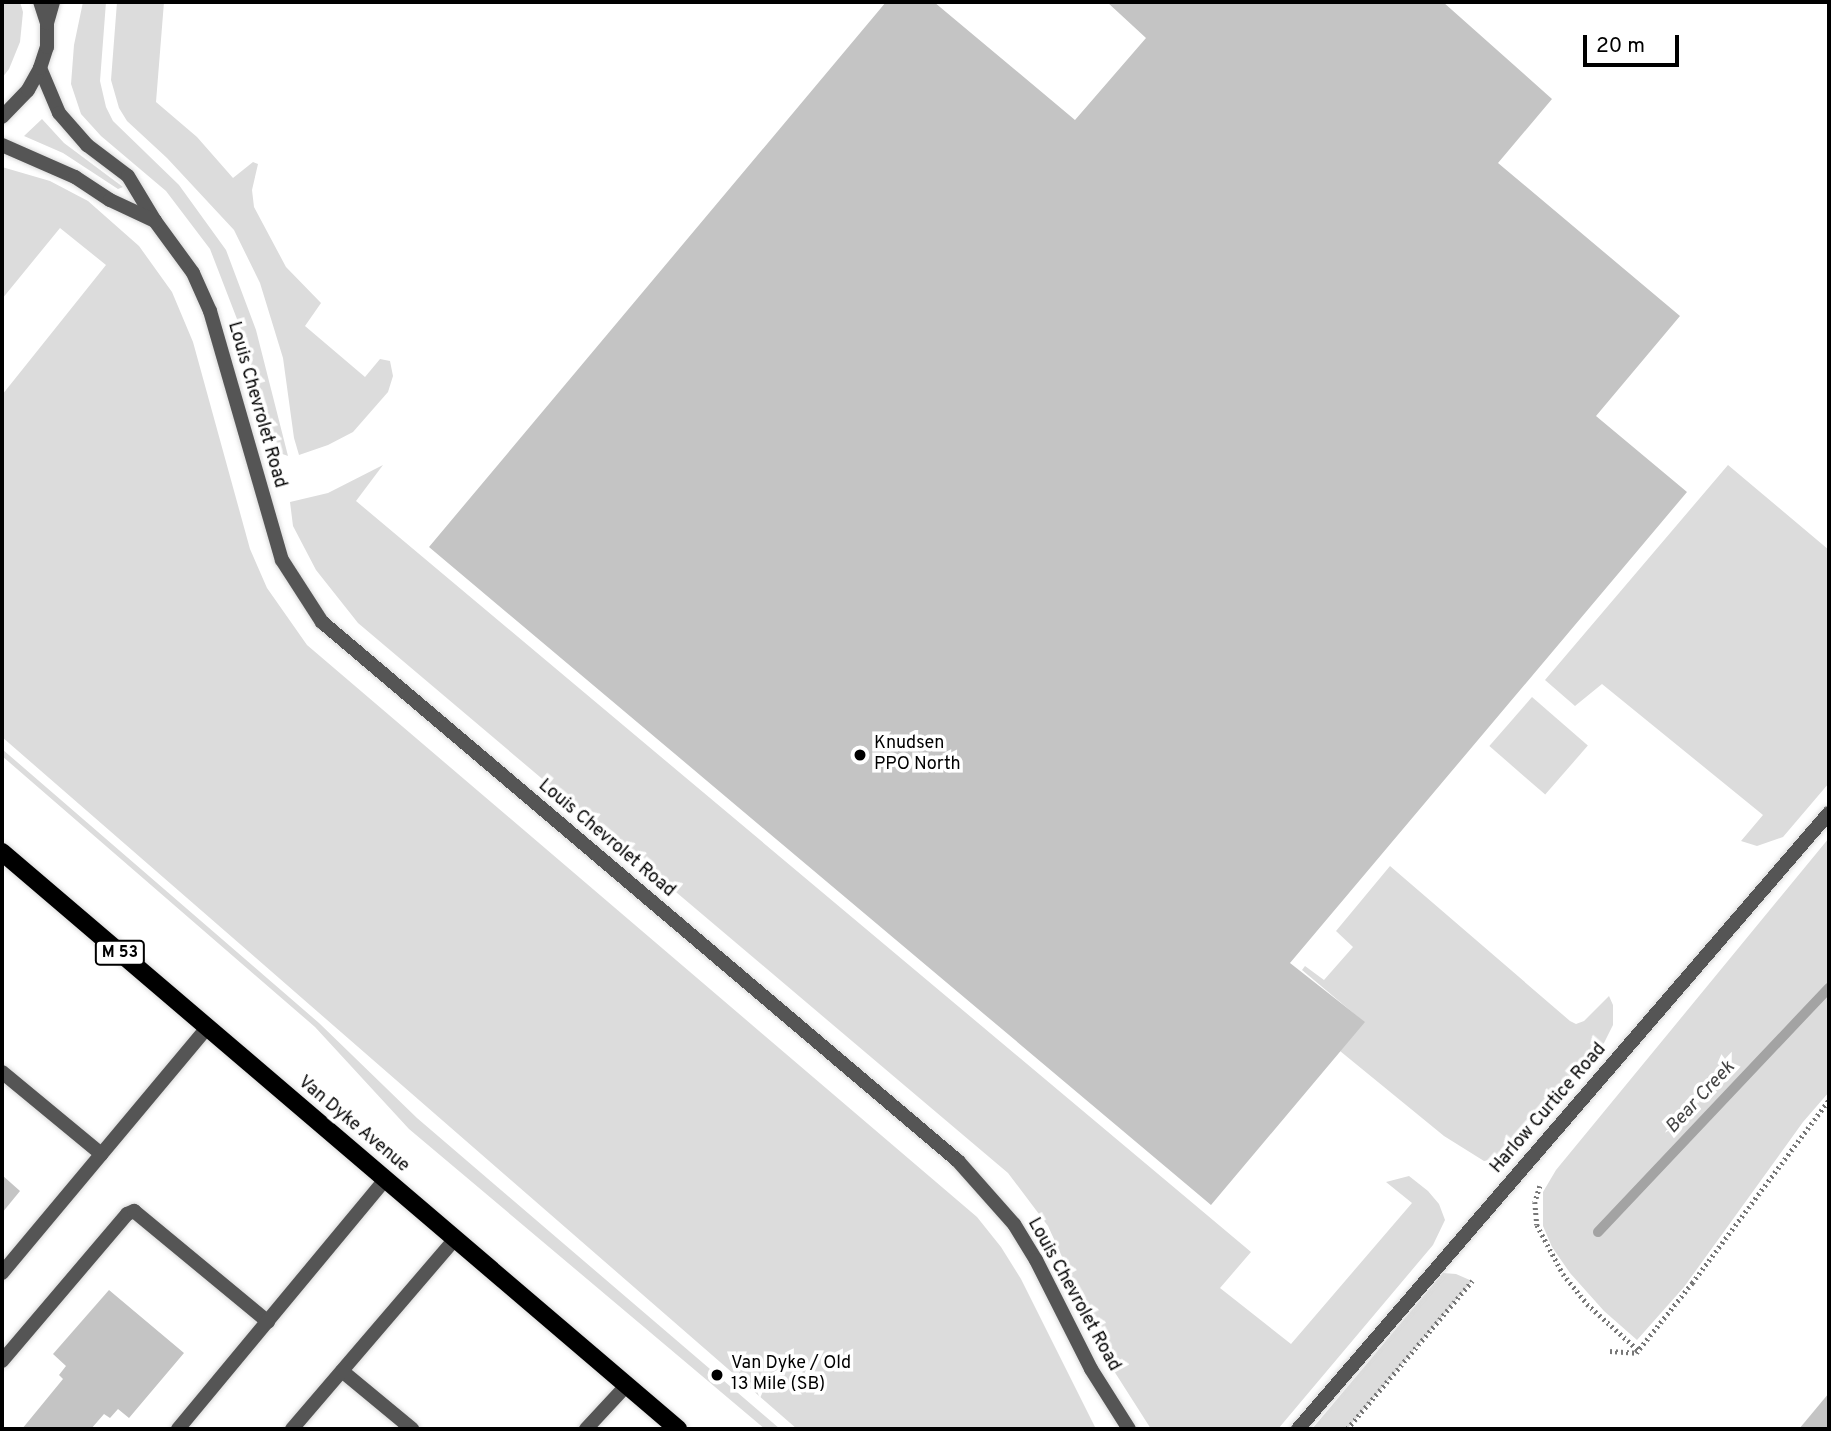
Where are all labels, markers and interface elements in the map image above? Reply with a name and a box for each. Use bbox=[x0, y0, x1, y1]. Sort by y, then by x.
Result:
scale bar bbox=[1586, 21, 1682, 65]
text: 20 m bbox=[1596, 33, 1645, 60]
street label: Louis Chevrolet Road bbox=[222, 319, 290, 491]
place label: Knudsen PPO North bbox=[874, 734, 961, 776]
marker: Knudsen PPO North bbox=[852, 747, 868, 763]
street label: Louis Chevrolet Road bbox=[533, 776, 679, 902]
road number: M 53 bbox=[94, 940, 146, 965]
street label: Harlow Curtice Road bbox=[1487, 1040, 1611, 1178]
water label: Bear Creek bbox=[1662, 1057, 1740, 1139]
street label: Van Dyke Avenue bbox=[293, 1072, 413, 1178]
street label: Louis Chevrolet Road bbox=[1022, 1215, 1124, 1375]
place label: Van Dyke / Old 13 Mile (SB) bbox=[731, 1354, 851, 1396]
marker: Van Dyke / Old 13 Mile (SB) bbox=[709, 1367, 725, 1383]

